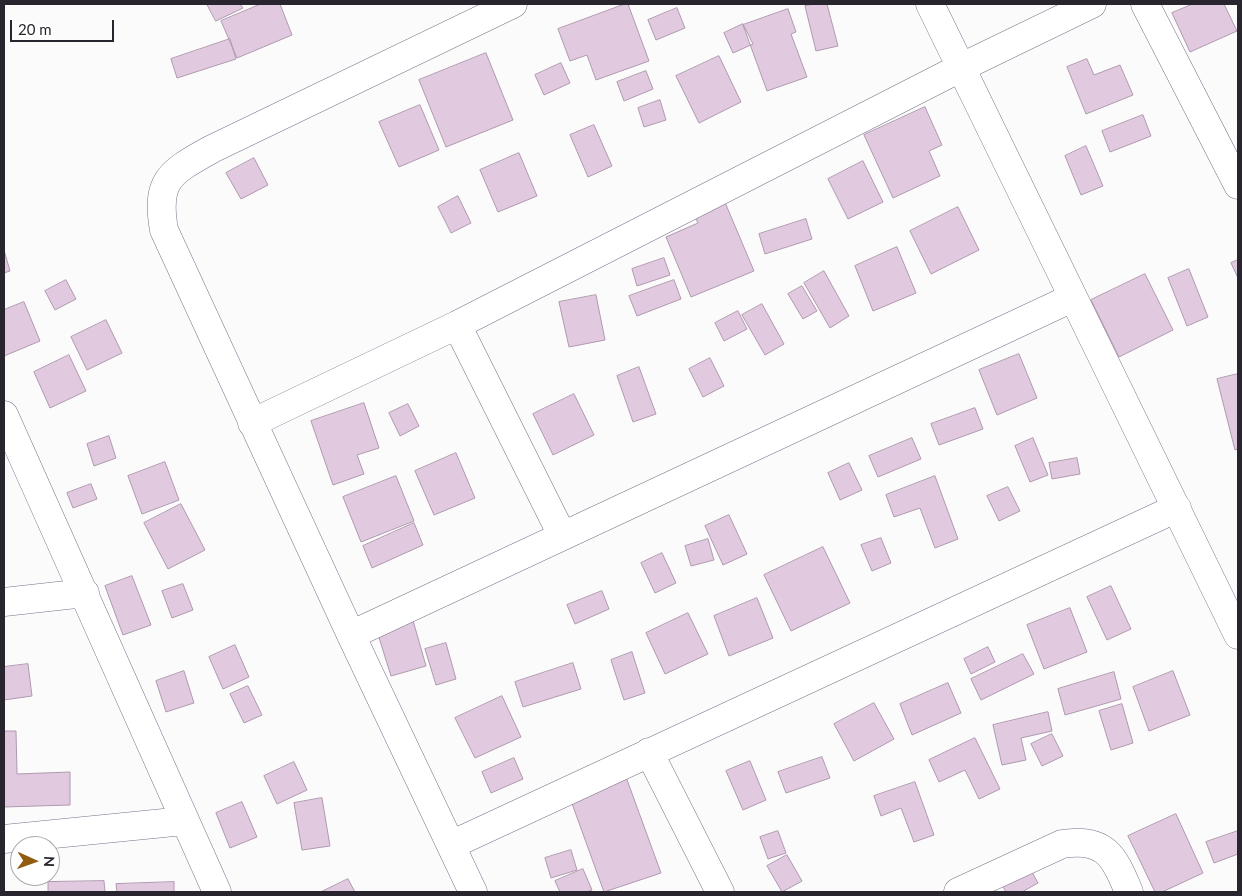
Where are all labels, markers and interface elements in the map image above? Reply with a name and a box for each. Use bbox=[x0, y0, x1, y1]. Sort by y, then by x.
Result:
scale bar bbox=[12, 10, 116, 42]
text: 20 m bbox=[18, 20, 52, 38]
north arrow bbox=[10, 836, 60, 886]
text: N bbox=[41, 856, 58, 867]

